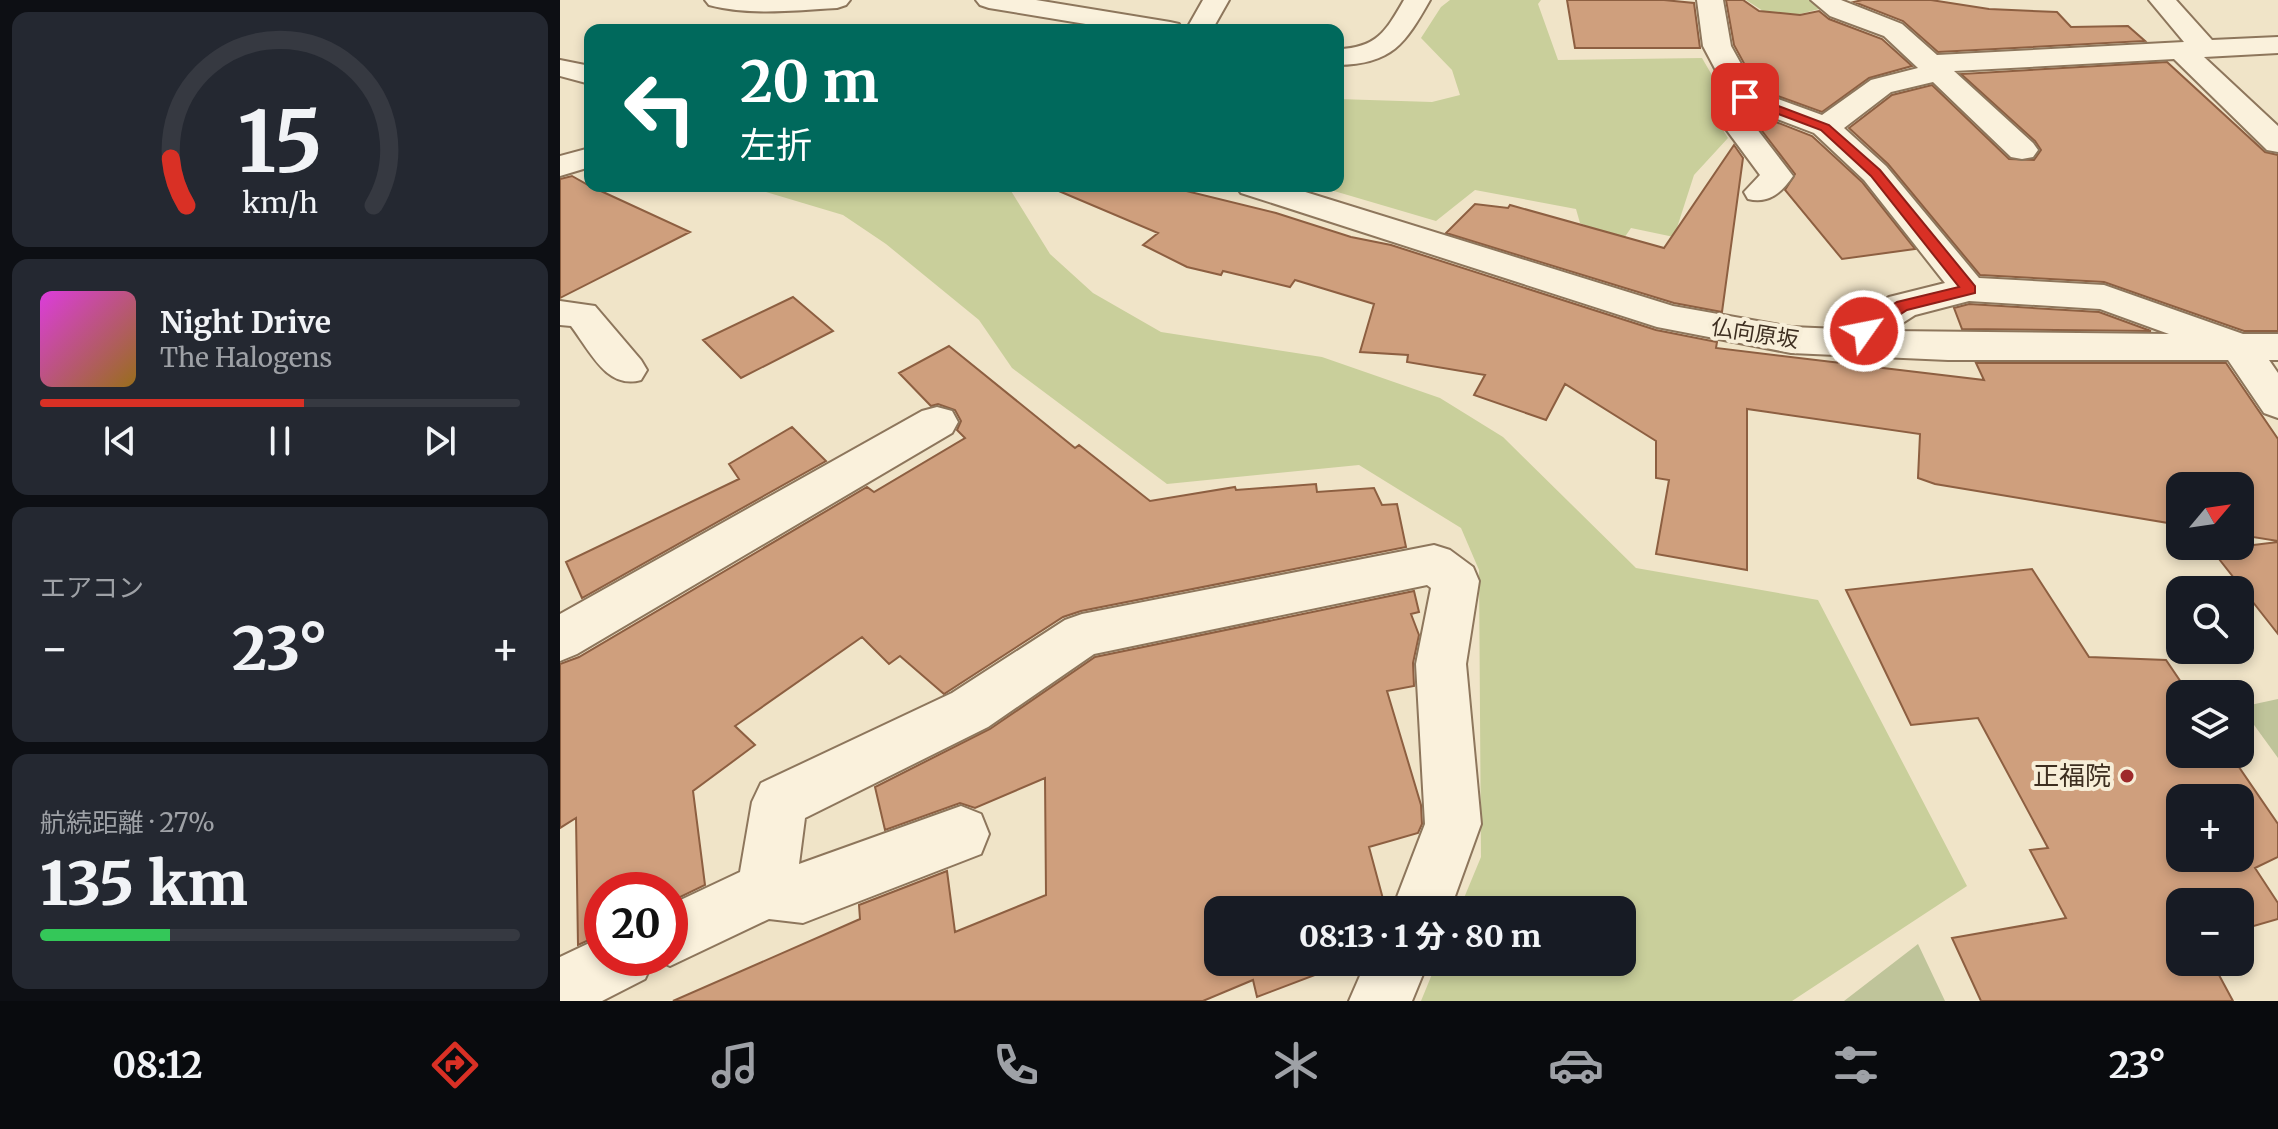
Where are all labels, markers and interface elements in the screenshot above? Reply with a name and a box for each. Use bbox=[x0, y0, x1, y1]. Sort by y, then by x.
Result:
text: 20 m bbox=[740, 47, 879, 117]
icon: left bbox=[608, 56, 712, 160]
pin bbox=[1711, 63, 1779, 131]
icon: arrive bbox=[1723, 75, 1767, 119]
text: 15 bbox=[237, 89, 323, 194]
text: 左折 bbox=[740, 123, 812, 168]
text: km/h bbox=[242, 185, 318, 221]
position arrow bbox=[1822, 289, 1906, 373]
text: Night Drive bbox=[160, 303, 331, 341]
street label: 仏向原坂 bbox=[1709, 312, 1801, 354]
text: The Halogens bbox=[160, 341, 332, 374]
icon: previous bbox=[98, 419, 142, 463]
icon: pause bbox=[258, 419, 302, 463]
icon: next bbox=[418, 419, 462, 463]
north arrow bbox=[2166, 472, 2254, 560]
map controls bbox=[2166, 472, 2254, 976]
text: エアコン bbox=[40, 571, 144, 604]
button: search bbox=[2166, 576, 2254, 664]
text: 23° bbox=[232, 611, 328, 686]
text: − bbox=[40, 621, 69, 676]
text: + bbox=[491, 621, 520, 676]
button: layers bbox=[2166, 680, 2254, 768]
place label: 正福院 bbox=[2033, 759, 2111, 792]
marker: 正福院 bbox=[2118, 767, 2136, 785]
button: + bbox=[2166, 784, 2254, 872]
text: 航続距離 · 27% bbox=[40, 806, 215, 839]
text: 135 km bbox=[40, 846, 248, 921]
speed limit sign: 20 bbox=[584, 872, 688, 976]
button: − bbox=[2166, 888, 2254, 976]
text: 08:13 · 1 分 · 80 m bbox=[1299, 917, 1541, 955]
icon: directions bbox=[427, 1037, 483, 1093]
icon: music bbox=[707, 1037, 763, 1093]
icon: phone bbox=[988, 1037, 1044, 1093]
icon: climate bbox=[1268, 1037, 1324, 1093]
icon: car bbox=[1548, 1037, 1604, 1093]
icon: filters bbox=[1828, 1037, 1884, 1093]
text: 08:12 bbox=[112, 1043, 203, 1088]
text: 23° bbox=[2109, 1043, 2166, 1088]

